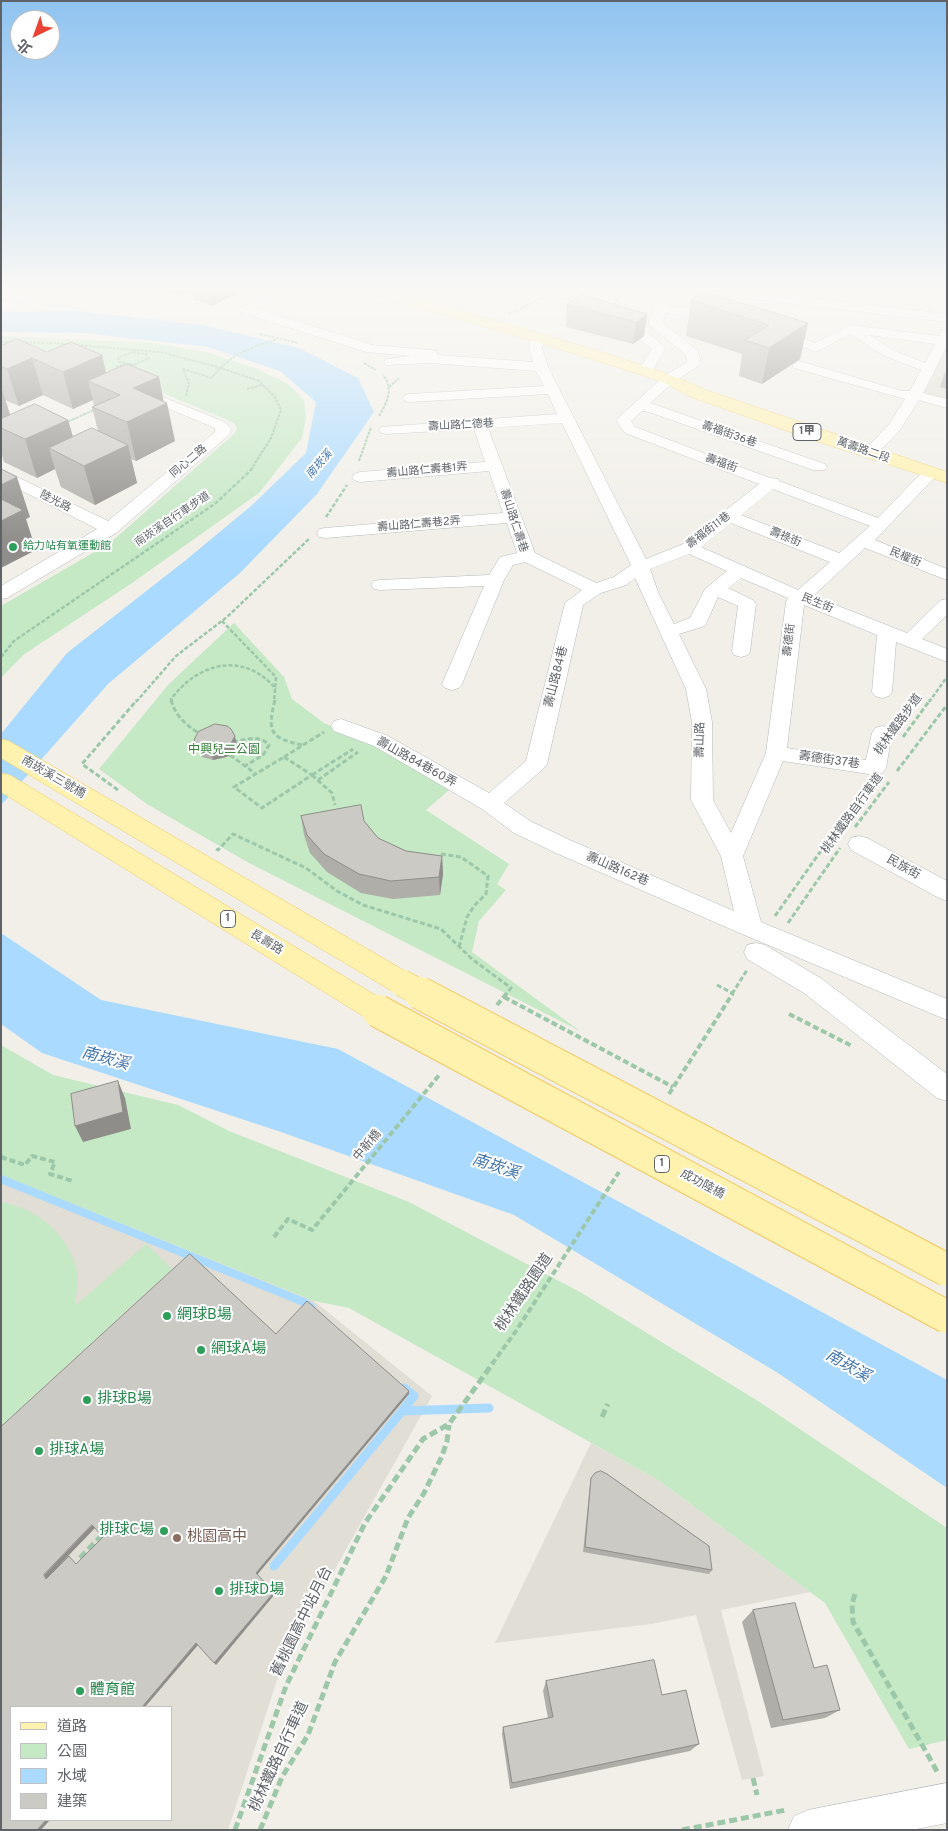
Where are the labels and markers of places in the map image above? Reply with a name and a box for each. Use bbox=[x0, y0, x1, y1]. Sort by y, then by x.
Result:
place label: 給力站有氧運動館 bbox=[23, 540, 111, 554]
marker: 給力站有氧運動館 bbox=[7, 541, 19, 553]
place label: 網球B場 bbox=[177, 1307, 232, 1325]
marker: 網球B場 bbox=[161, 1310, 173, 1322]
place label: 網球A場 bbox=[211, 1341, 266, 1359]
marker: 網球A場 bbox=[195, 1344, 207, 1356]
place label: 排球B場 bbox=[97, 1391, 152, 1409]
marker: 排球B場 bbox=[81, 1394, 93, 1406]
place label: 排球A場 bbox=[49, 1442, 104, 1460]
marker: 排球A場 bbox=[33, 1445, 45, 1457]
place label: 排球C場 bbox=[99, 1522, 154, 1540]
marker: 排球C場 bbox=[158, 1525, 170, 1537]
place label: 桃園高中 bbox=[187, 1529, 247, 1547]
marker: 桃園高中 bbox=[171, 1532, 183, 1544]
place label: 排球D場 bbox=[229, 1582, 284, 1600]
marker: 排球D場 bbox=[213, 1585, 225, 1597]
place label: 體育館 bbox=[90, 1682, 135, 1700]
marker: 體育館 bbox=[74, 1685, 86, 1697]

